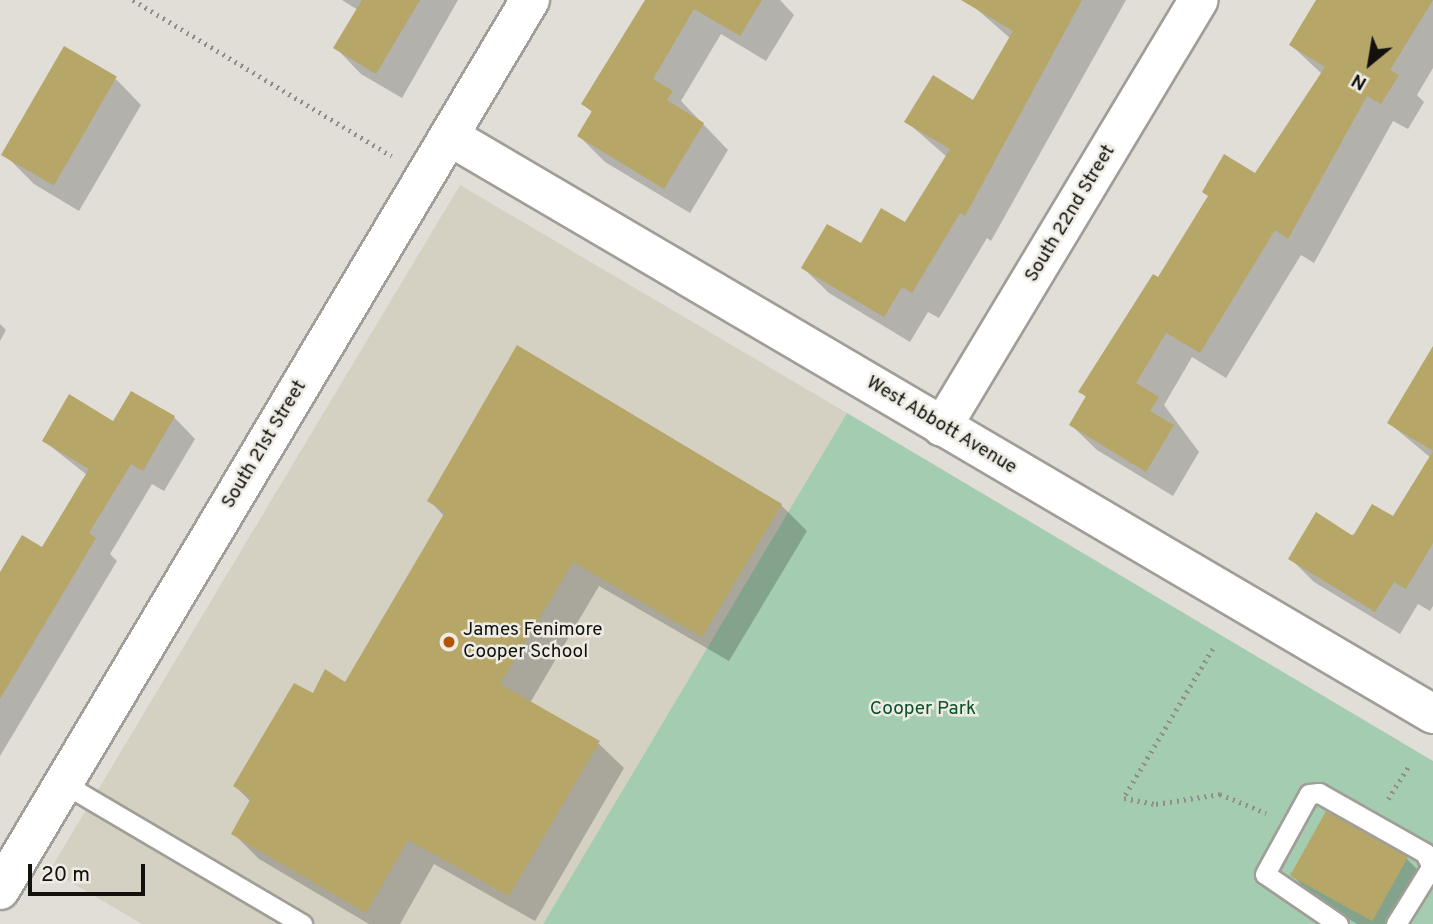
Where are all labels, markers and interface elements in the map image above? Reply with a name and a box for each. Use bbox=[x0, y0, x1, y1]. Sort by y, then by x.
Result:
north arrow bbox=[1335, 28, 1405, 98]
text: N bbox=[1348, 67, 1371, 95]
street label: South 22nd Street bbox=[1021, 141, 1121, 287]
street label: West Abbott Avenue bbox=[861, 372, 1021, 480]
street label: South 21st Street bbox=[218, 377, 312, 513]
place label: James Fenimore Cooper School bbox=[463, 620, 603, 664]
marker: James Fenimore Cooper School bbox=[441, 634, 457, 650]
park label: Cooper Park bbox=[870, 699, 976, 721]
scale bar bbox=[32, 850, 149, 894]
text: 20 m bbox=[41, 862, 90, 889]

